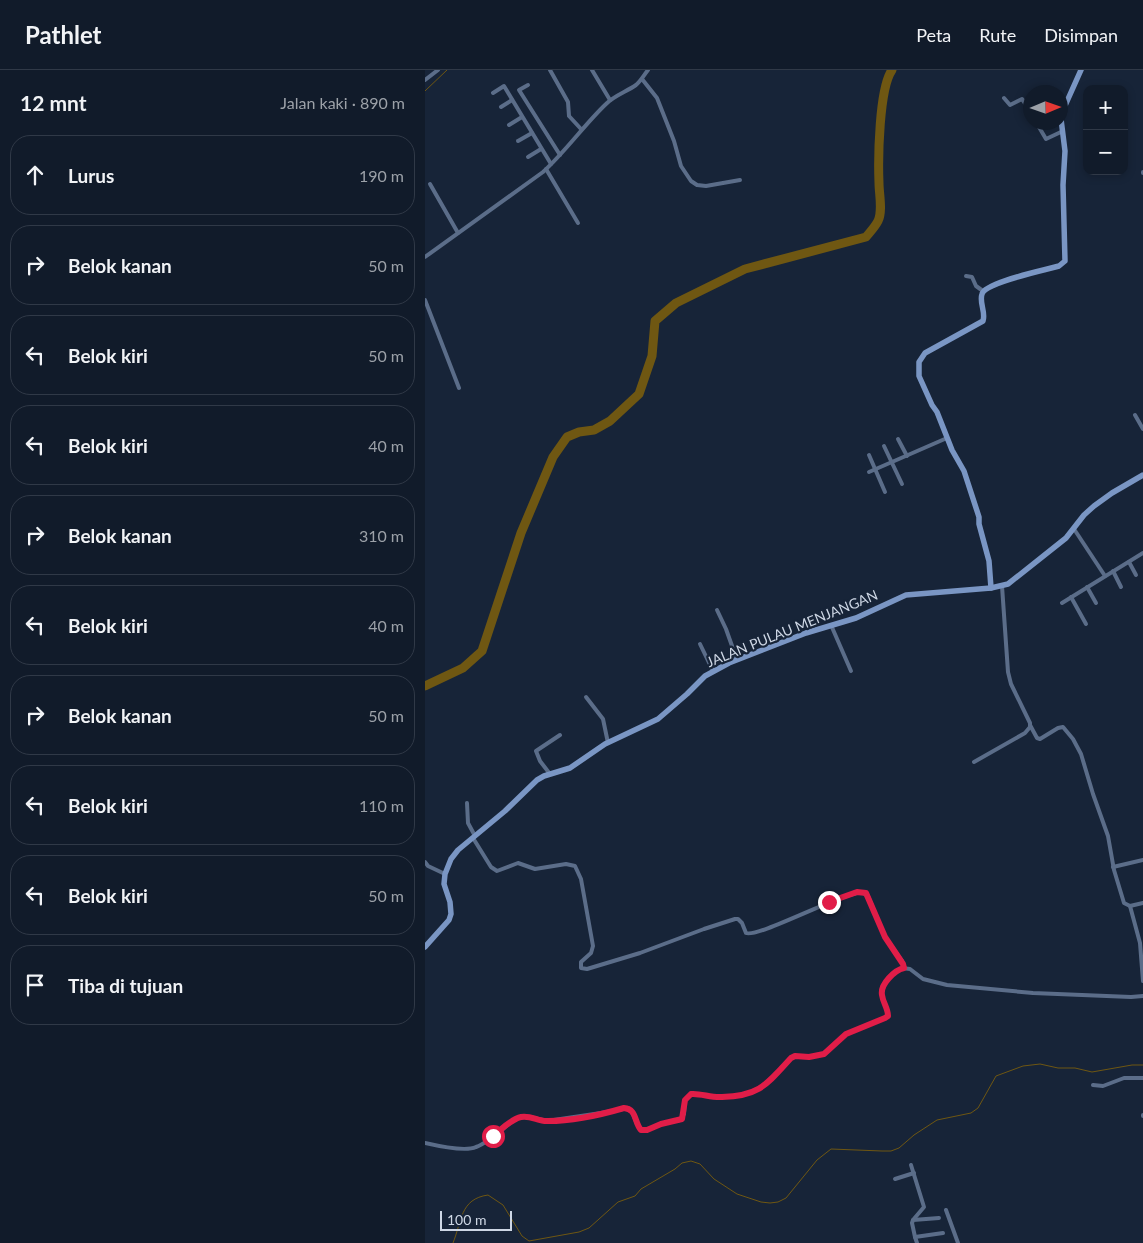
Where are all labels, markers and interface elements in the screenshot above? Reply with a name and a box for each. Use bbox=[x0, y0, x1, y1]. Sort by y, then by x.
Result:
text: Pathlet bbox=[25, 20, 102, 49]
text: Peta bbox=[916, 24, 951, 46]
text: Rute bbox=[979, 24, 1016, 46]
text: Disimpan bbox=[1044, 24, 1118, 46]
north arrow bbox=[1023, 85, 1068, 130]
map controls bbox=[1083, 85, 1128, 175]
button: + bbox=[1083, 85, 1128, 130]
text: 12 mnt bbox=[20, 90, 87, 115]
text: Jalan kaki · 890 m bbox=[280, 93, 405, 112]
button: − bbox=[1083, 130, 1128, 175]
icon: ahead bbox=[21, 161, 49, 189]
text: Lurus bbox=[68, 164, 114, 187]
text: 190 m bbox=[359, 166, 404, 185]
icon: right bbox=[21, 251, 49, 279]
text: Belok kanan bbox=[68, 254, 172, 277]
text: 50 m bbox=[368, 256, 404, 275]
icon: left bbox=[21, 341, 49, 369]
text: Belok kiri bbox=[68, 344, 148, 367]
text: 50 m bbox=[368, 346, 404, 365]
icon: left bbox=[21, 431, 49, 459]
text: Belok kiri bbox=[68, 434, 148, 457]
text: 40 m bbox=[368, 436, 404, 455]
icon: right bbox=[21, 521, 49, 549]
text: Belok kanan bbox=[68, 524, 172, 547]
text: 310 m bbox=[359, 526, 404, 545]
street label: JALAN PULAU MENJANGAN bbox=[704, 586, 880, 670]
icon: left bbox=[21, 611, 49, 639]
text: Belok kiri bbox=[68, 614, 148, 637]
text: 40 m bbox=[368, 616, 404, 635]
icon: right bbox=[21, 701, 49, 729]
text: Belok kanan bbox=[68, 704, 172, 727]
text: 50 m bbox=[368, 706, 404, 725]
icon: left bbox=[21, 791, 49, 819]
text: Belok kiri bbox=[68, 794, 148, 817]
text: 110 m bbox=[359, 796, 404, 815]
icon: left bbox=[21, 881, 49, 909]
text: Belok kiri bbox=[68, 884, 148, 907]
text: 50 m bbox=[368, 886, 404, 905]
route end bbox=[818, 891, 841, 914]
icon: arrive bbox=[21, 971, 49, 999]
text: Tiba di tujuan bbox=[68, 974, 183, 997]
route start bbox=[482, 1125, 505, 1148]
scale bar bbox=[440, 1208, 513, 1231]
text: 100 m bbox=[447, 1211, 486, 1228]

